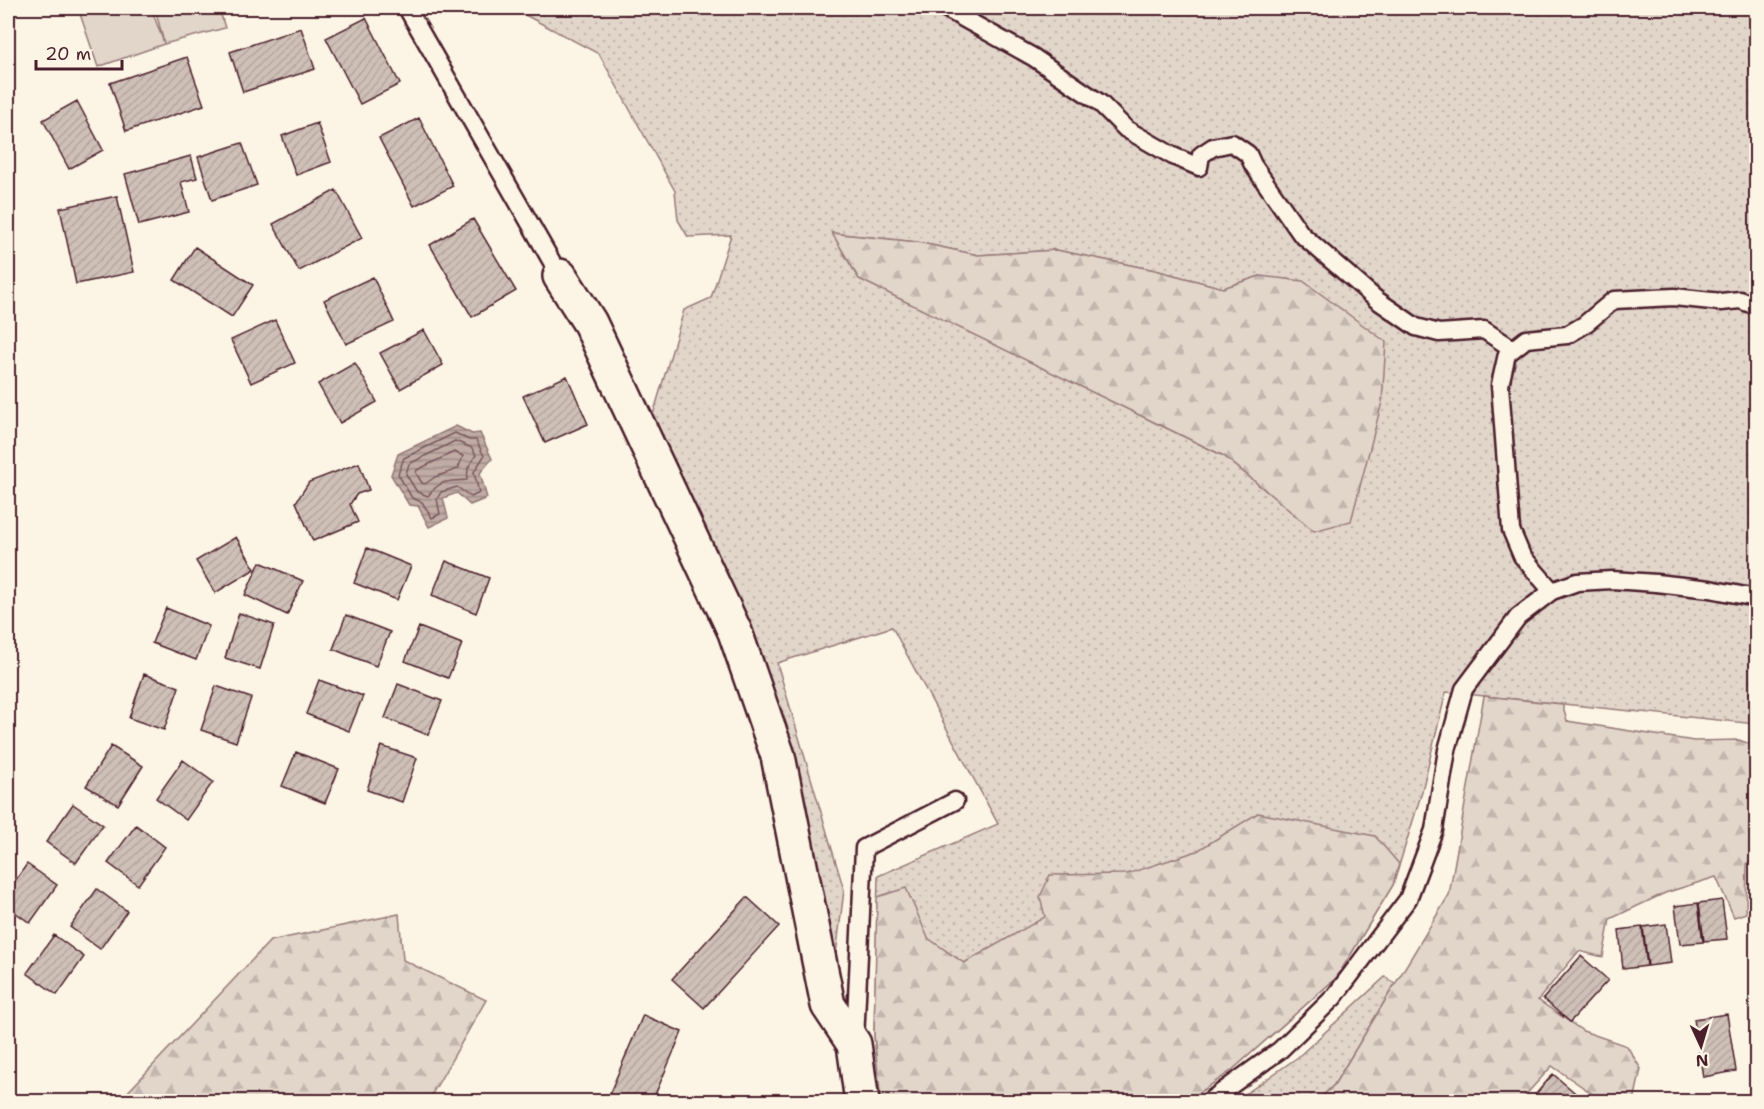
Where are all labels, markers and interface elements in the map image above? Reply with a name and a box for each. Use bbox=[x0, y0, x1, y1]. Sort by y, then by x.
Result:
scale bar bbox=[36, 33, 122, 71]
text: 20 m bbox=[45, 42, 91, 66]
north arrow bbox=[1671, 1016, 1731, 1076]
text: N bbox=[1695, 1050, 1709, 1071]

